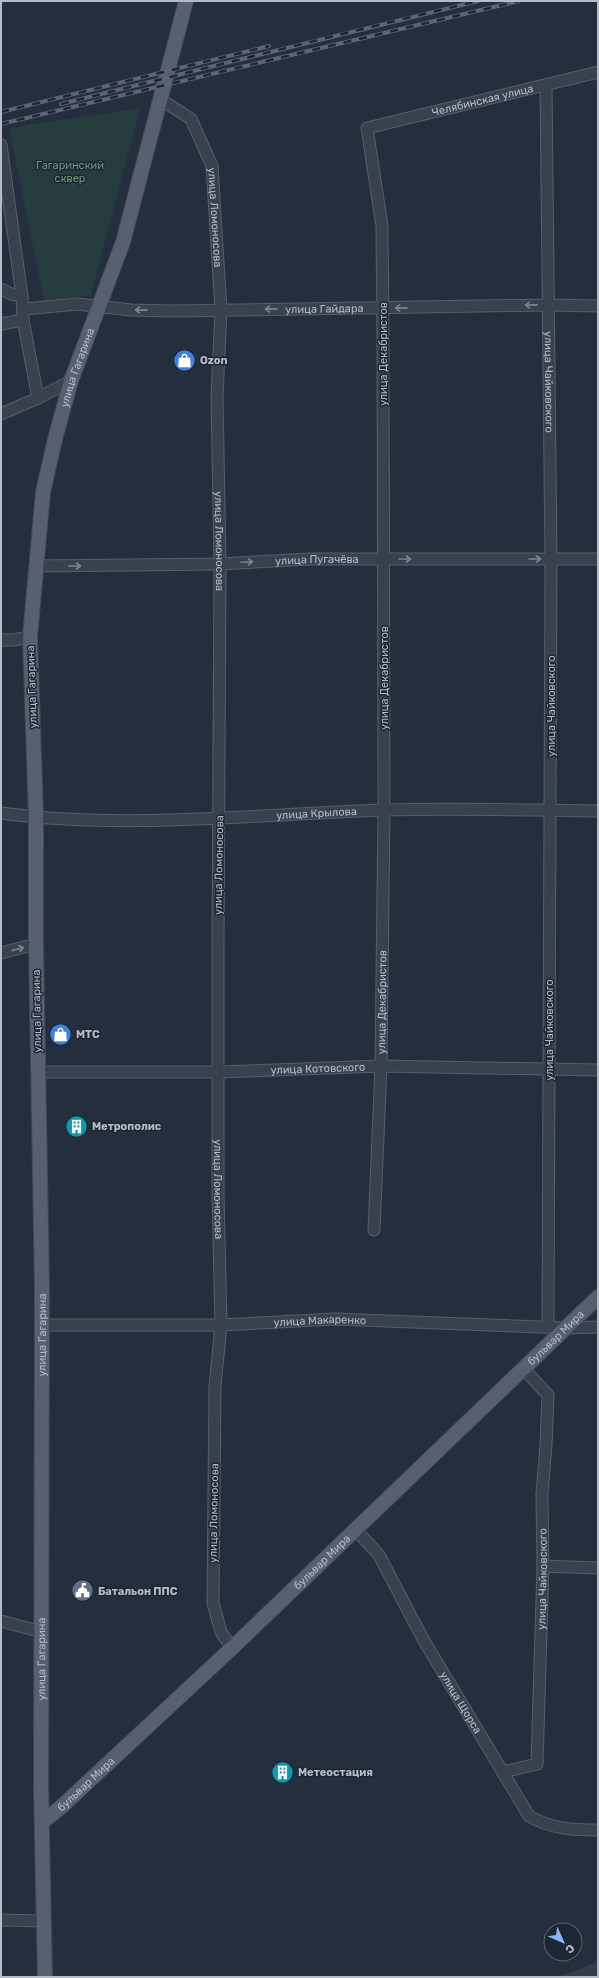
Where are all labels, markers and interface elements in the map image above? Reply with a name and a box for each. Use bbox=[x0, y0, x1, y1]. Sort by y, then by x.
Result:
street label: Челябинская улица bbox=[430, 81, 534, 119]
park label: Гагаринский сквер bbox=[36, 159, 104, 185]
street label: улица Ломоносова bbox=[206, 167, 225, 268]
street label: улица Гайдара bbox=[285, 301, 364, 316]
one-way arrow bbox=[525, 301, 538, 309]
street label: улица Декабристов bbox=[377, 302, 390, 406]
one-way arrow bbox=[395, 304, 408, 312]
one-way arrow bbox=[265, 305, 278, 313]
one-way arrow bbox=[135, 306, 148, 314]
street label: улица Гагарина bbox=[58, 326, 97, 409]
street label: улица Чайковского bbox=[542, 331, 556, 433]
shop icon: Ozon bbox=[171, 347, 197, 373]
place label: Ozon bbox=[200, 354, 228, 367]
street label: улица Ломоносова bbox=[212, 491, 227, 591]
street label: улица Пугачёва bbox=[275, 553, 359, 567]
one-way arrow bbox=[398, 555, 411, 563]
one-way arrow bbox=[528, 555, 541, 563]
one-way arrow bbox=[240, 559, 253, 566]
one-way arrow bbox=[68, 562, 81, 570]
street label: улица Декабристов bbox=[378, 626, 391, 730]
street label: улица Гагарина bbox=[24, 645, 40, 729]
street label: улица Чайковского bbox=[545, 655, 558, 757]
street label: улица Крылова bbox=[276, 805, 357, 822]
street label: улица Ломоносова bbox=[212, 815, 226, 915]
one-way arrow bbox=[12, 944, 25, 952]
street label: улица Декабристов bbox=[375, 950, 389, 1054]
street label: улица Гагарина bbox=[30, 969, 44, 1053]
street label: улица Чайковского bbox=[543, 979, 556, 1081]
shop icon: МТС bbox=[48, 1021, 74, 1047]
place label: МТС bbox=[76, 1028, 100, 1041]
street label: улица Котовского bbox=[270, 1060, 365, 1077]
building icon: Метрополис bbox=[63, 1113, 89, 1139]
place label: Метрополис bbox=[92, 1120, 162, 1133]
street label: улица Ломоносова bbox=[212, 1139, 226, 1239]
street label: улица Гагарина bbox=[35, 1293, 48, 1377]
street label: бульвар Мира bbox=[524, 1308, 587, 1368]
street label: улица Макаренко bbox=[273, 1312, 366, 1329]
street label: улица Ломоносова bbox=[207, 1463, 221, 1563]
street label: улица Чайковского bbox=[535, 1528, 550, 1630]
street label: бульвар Мира bbox=[291, 1532, 353, 1592]
public building icon: Батальон ППС bbox=[69, 1578, 95, 1604]
place label: Батальон ППС bbox=[98, 1585, 178, 1598]
street label: улица Гагарина bbox=[35, 1617, 48, 1701]
street label: улица Щорса bbox=[437, 1669, 485, 1736]
street label: бульвар Мира bbox=[54, 1754, 117, 1814]
building icon: Метеостация bbox=[269, 1759, 295, 1785]
place label: Метеостация bbox=[298, 1766, 373, 1779]
north arrow bbox=[543, 1922, 583, 1962]
text: С bbox=[562, 1941, 577, 1956]

